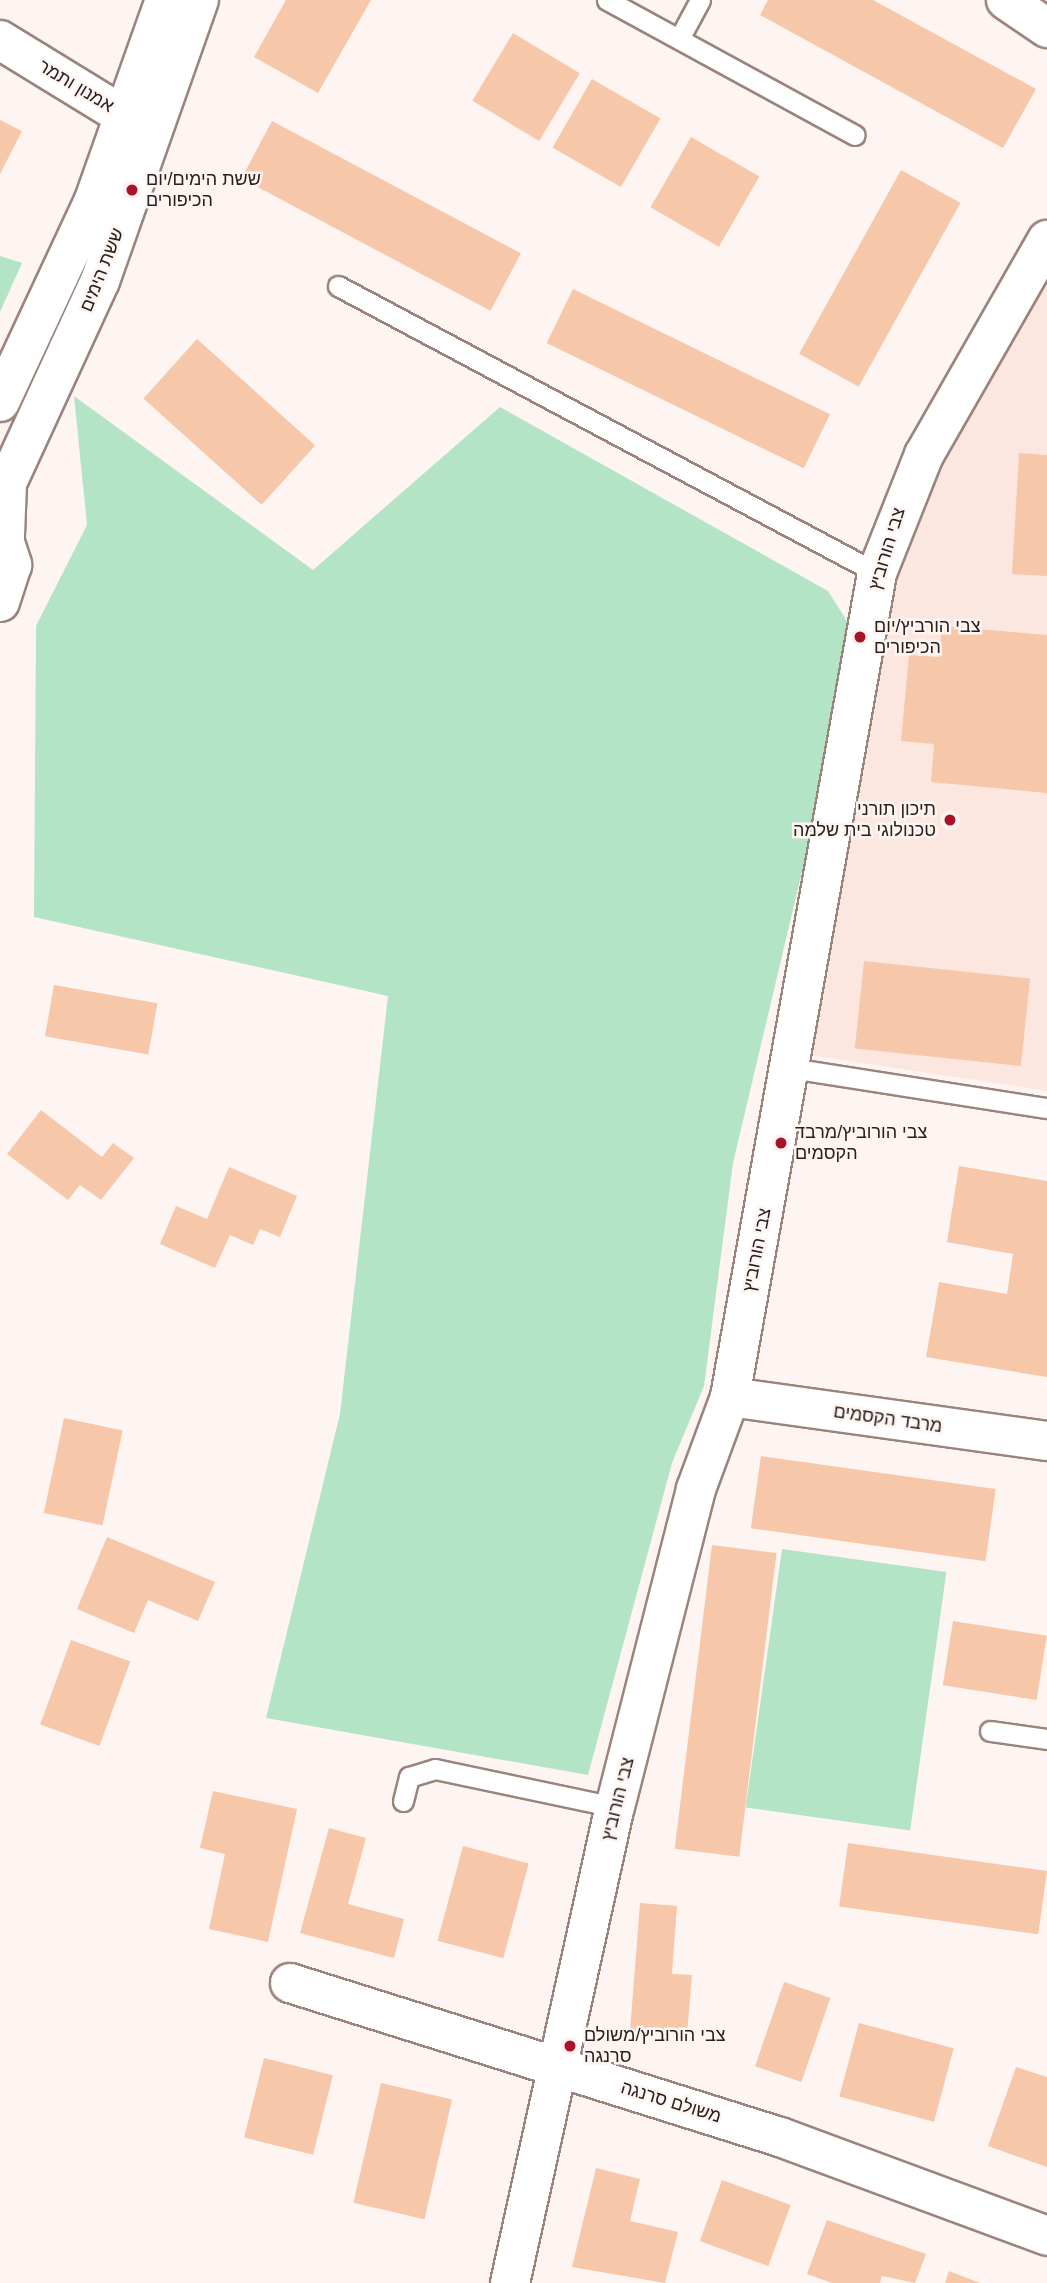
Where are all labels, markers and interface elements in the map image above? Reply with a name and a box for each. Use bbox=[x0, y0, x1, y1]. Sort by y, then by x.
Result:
street label: אמנון ותמר bbox=[34, 55, 118, 117]
place label: ששת הימים/יום הכיפורים bbox=[146, 169, 261, 212]
marker: ששת הימים/יום הכיפורים bbox=[124, 182, 140, 198]
street label: ששת הימים bbox=[75, 225, 129, 315]
street label: צבי הורוביץ bbox=[864, 505, 910, 593]
place label: צבי הורביץ/יום הכיפורים bbox=[874, 616, 980, 658]
marker: צבי הורביץ/יום הכיפורים bbox=[852, 629, 868, 645]
place label: תיכון תורני טכנולוגי בית שלמה bbox=[793, 799, 936, 842]
marker: תיכון תורני טכנולוגי בית שלמה bbox=[942, 812, 958, 828]
place label: צבי הורוביץ/מרבד הקסמים bbox=[795, 1122, 927, 1164]
marker: צבי הורוביץ/מרבד הקסמים bbox=[773, 1135, 789, 1151]
street label: צבי הורוביץ bbox=[738, 1206, 776, 1294]
street label: מרבד הקסמים bbox=[832, 1401, 944, 1437]
street label: צבי הורוביץ bbox=[597, 1755, 639, 1843]
place label: צבי הורוביץ/משולם סרנגה bbox=[584, 2025, 726, 2068]
marker: צבי הורוביץ/משולם סרנגה bbox=[562, 2038, 578, 2054]
street label: משולם סרנגה bbox=[618, 2076, 724, 2128]

